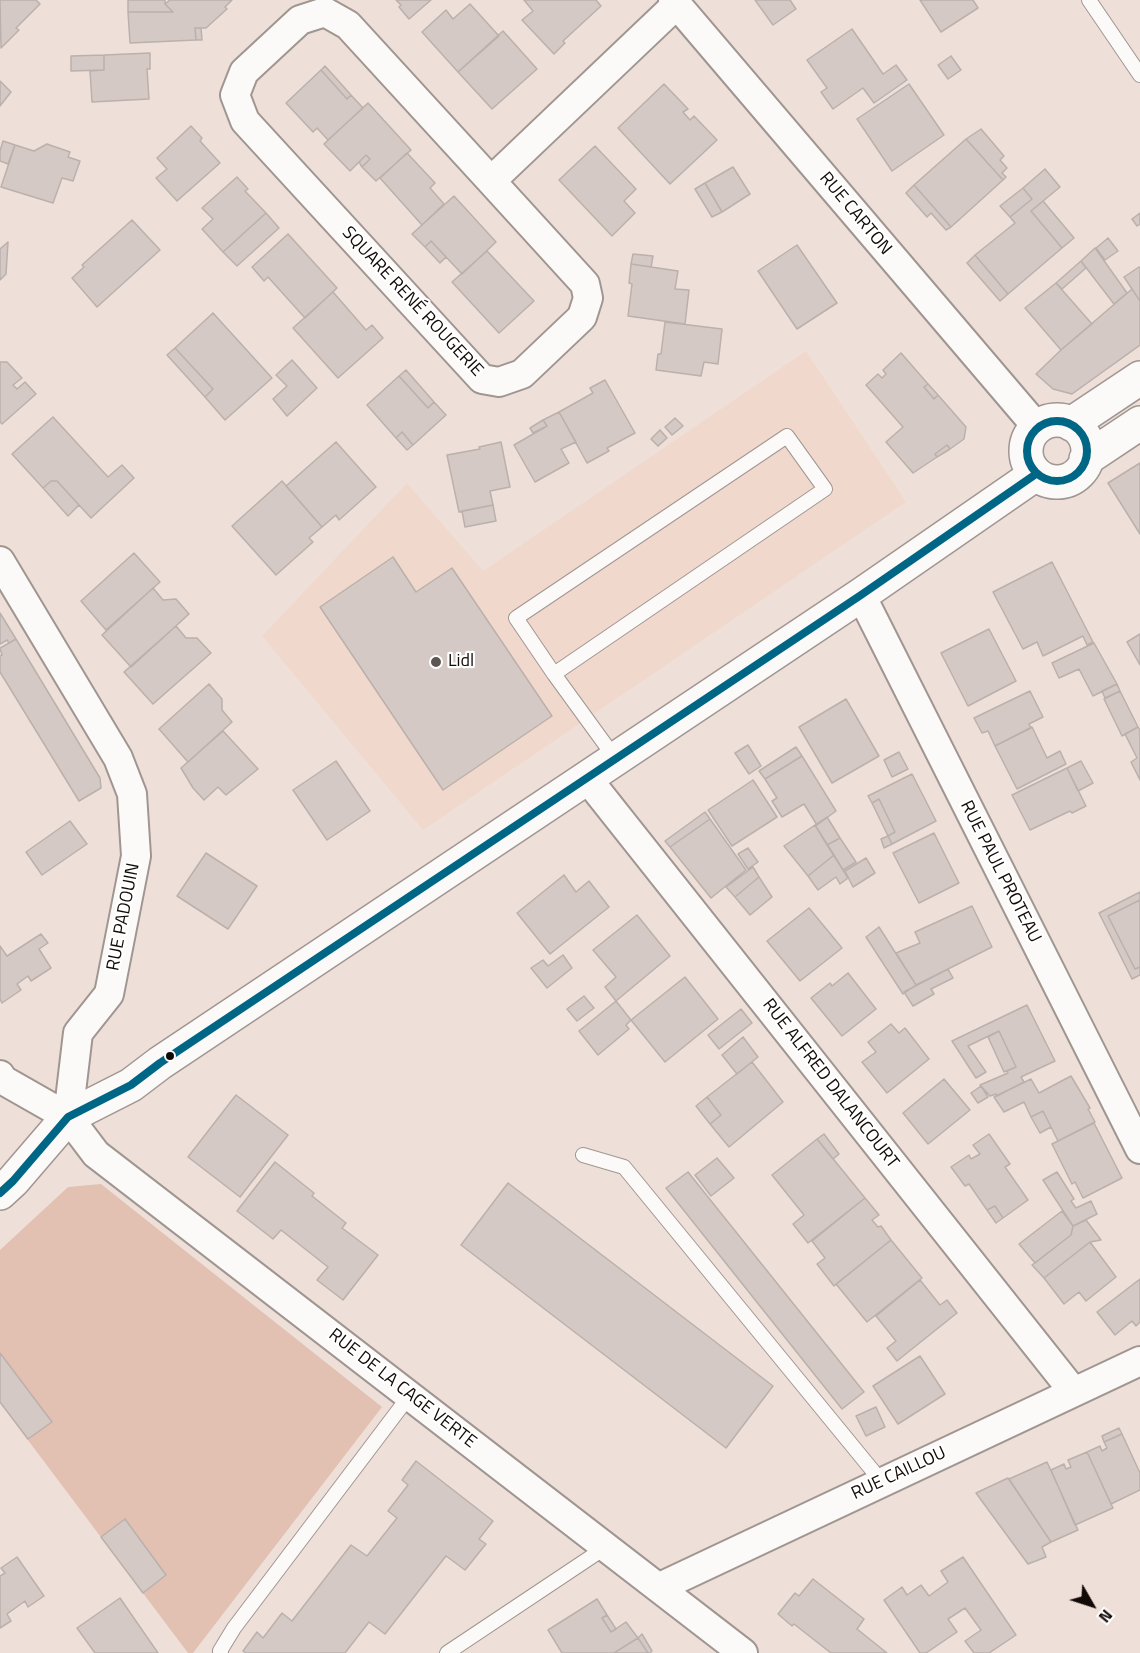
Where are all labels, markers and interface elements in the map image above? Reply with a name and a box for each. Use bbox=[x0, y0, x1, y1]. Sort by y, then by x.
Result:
street label: RUE CARTON bbox=[814, 168, 896, 260]
street label: SQUARE RENÉ ROUGERIE bbox=[337, 223, 487, 381]
place label: Lidl bbox=[448, 651, 474, 673]
marker: Lidl bbox=[429, 655, 443, 669]
street label: RUE PAUL PROTEAU bbox=[955, 797, 1045, 947]
street label: RUE PADOUIN bbox=[103, 861, 145, 973]
street label: RUE ALFRED DALANCOURT bbox=[757, 995, 903, 1173]
unlabelled marker bbox=[164, 1050, 176, 1062]
street label: RUE DE LA CAGE VERTE bbox=[324, 1325, 480, 1453]
street label: RUE CAILLOU bbox=[848, 1443, 950, 1505]
north arrow bbox=[1062, 1575, 1122, 1635]
text: N bbox=[1093, 1604, 1119, 1628]

